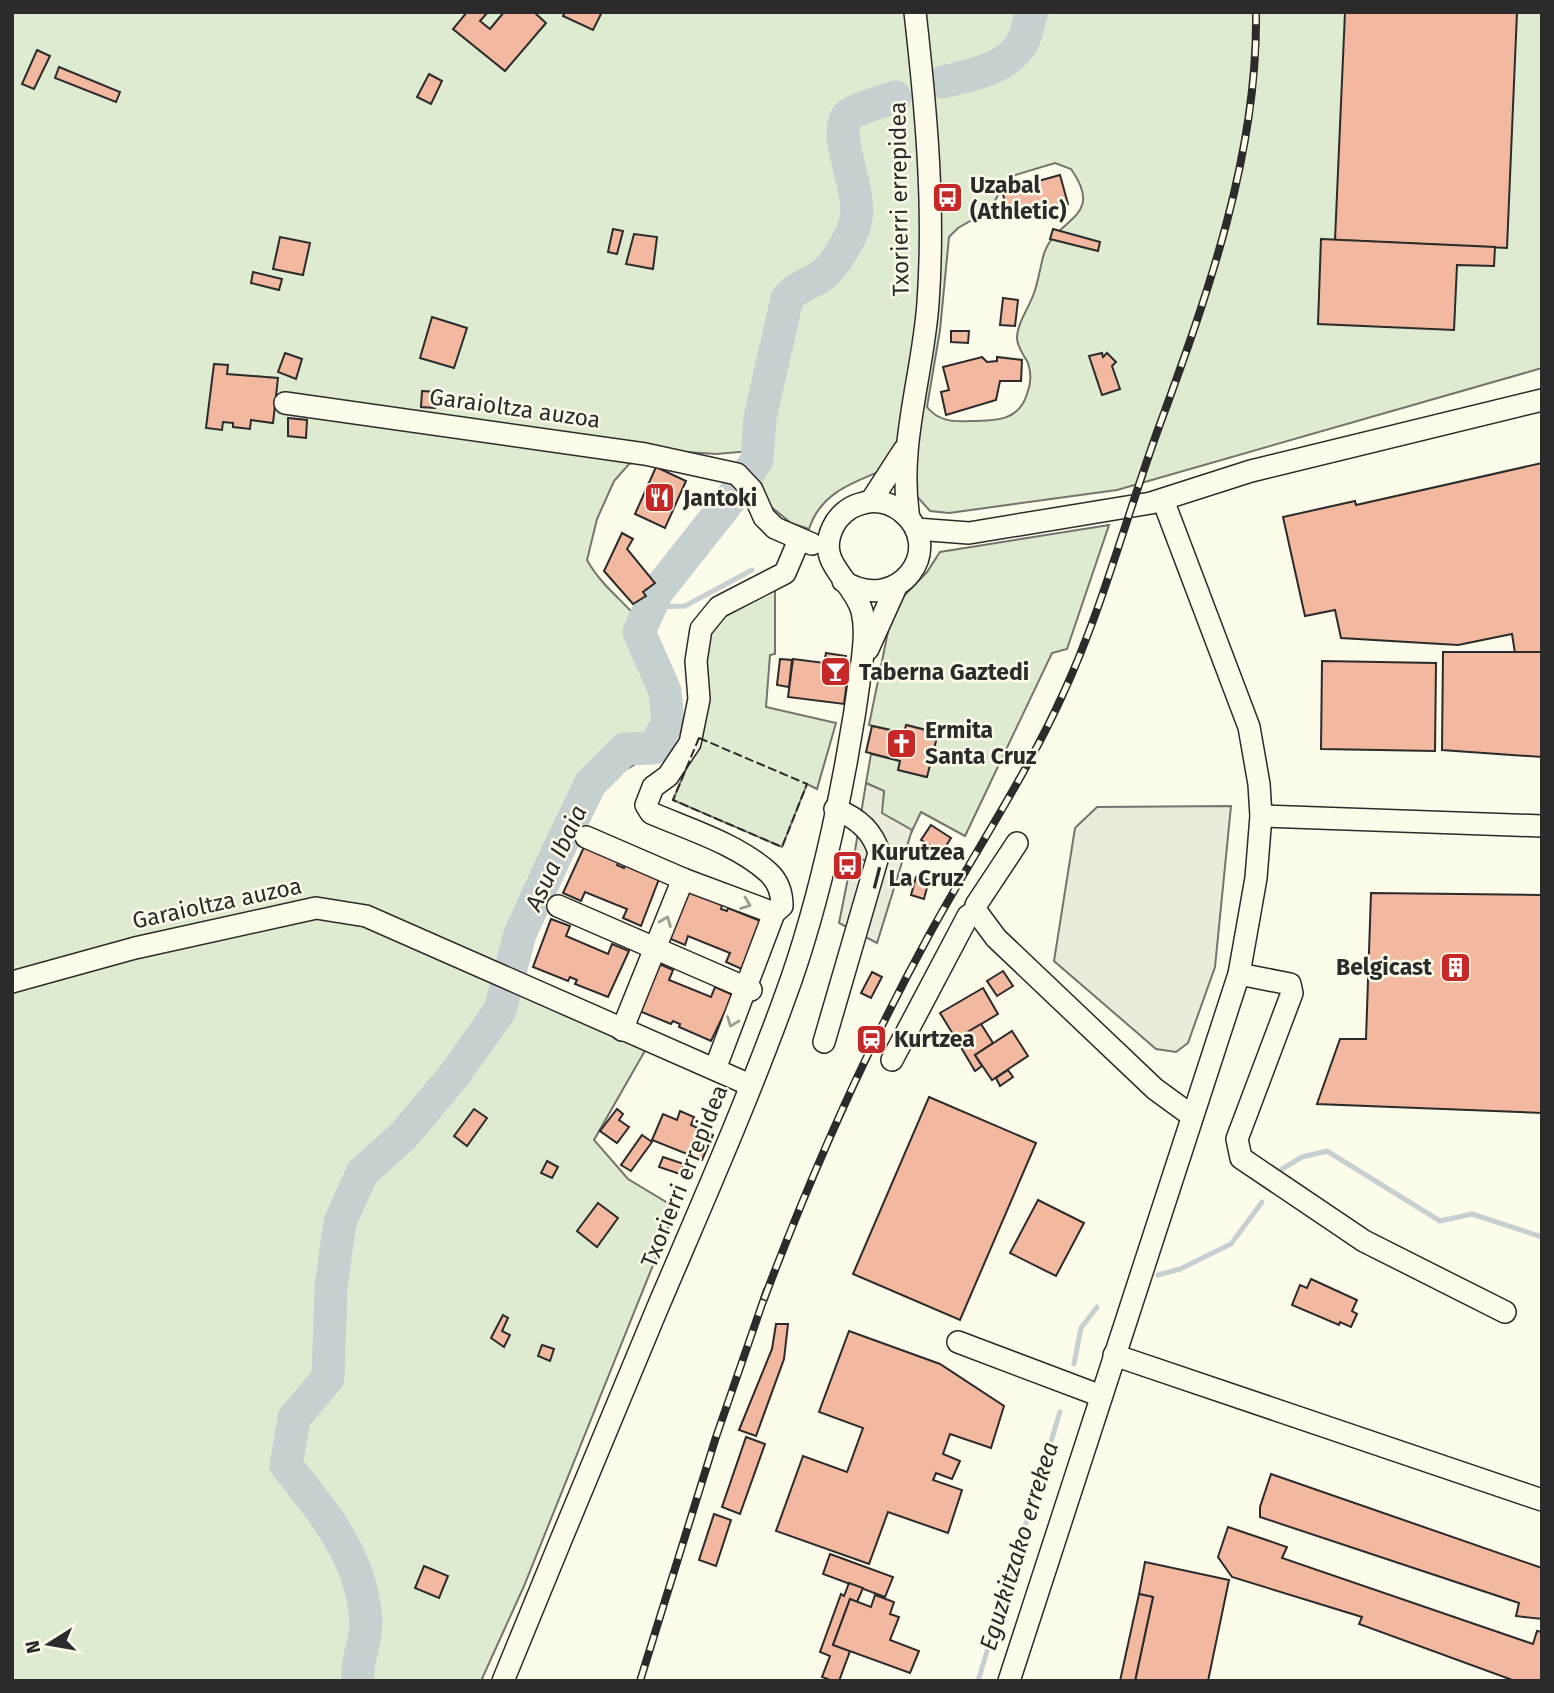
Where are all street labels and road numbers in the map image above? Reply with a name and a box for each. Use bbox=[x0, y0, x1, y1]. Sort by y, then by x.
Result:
street label: Txorierri errepidea bbox=[883, 101, 915, 297]
street label: Garaioltza auzoa bbox=[428, 382, 602, 434]
street label: Garaioltza auzoa bbox=[130, 871, 304, 935]
street label: Txorierri errepidea bbox=[635, 1081, 733, 1271]

